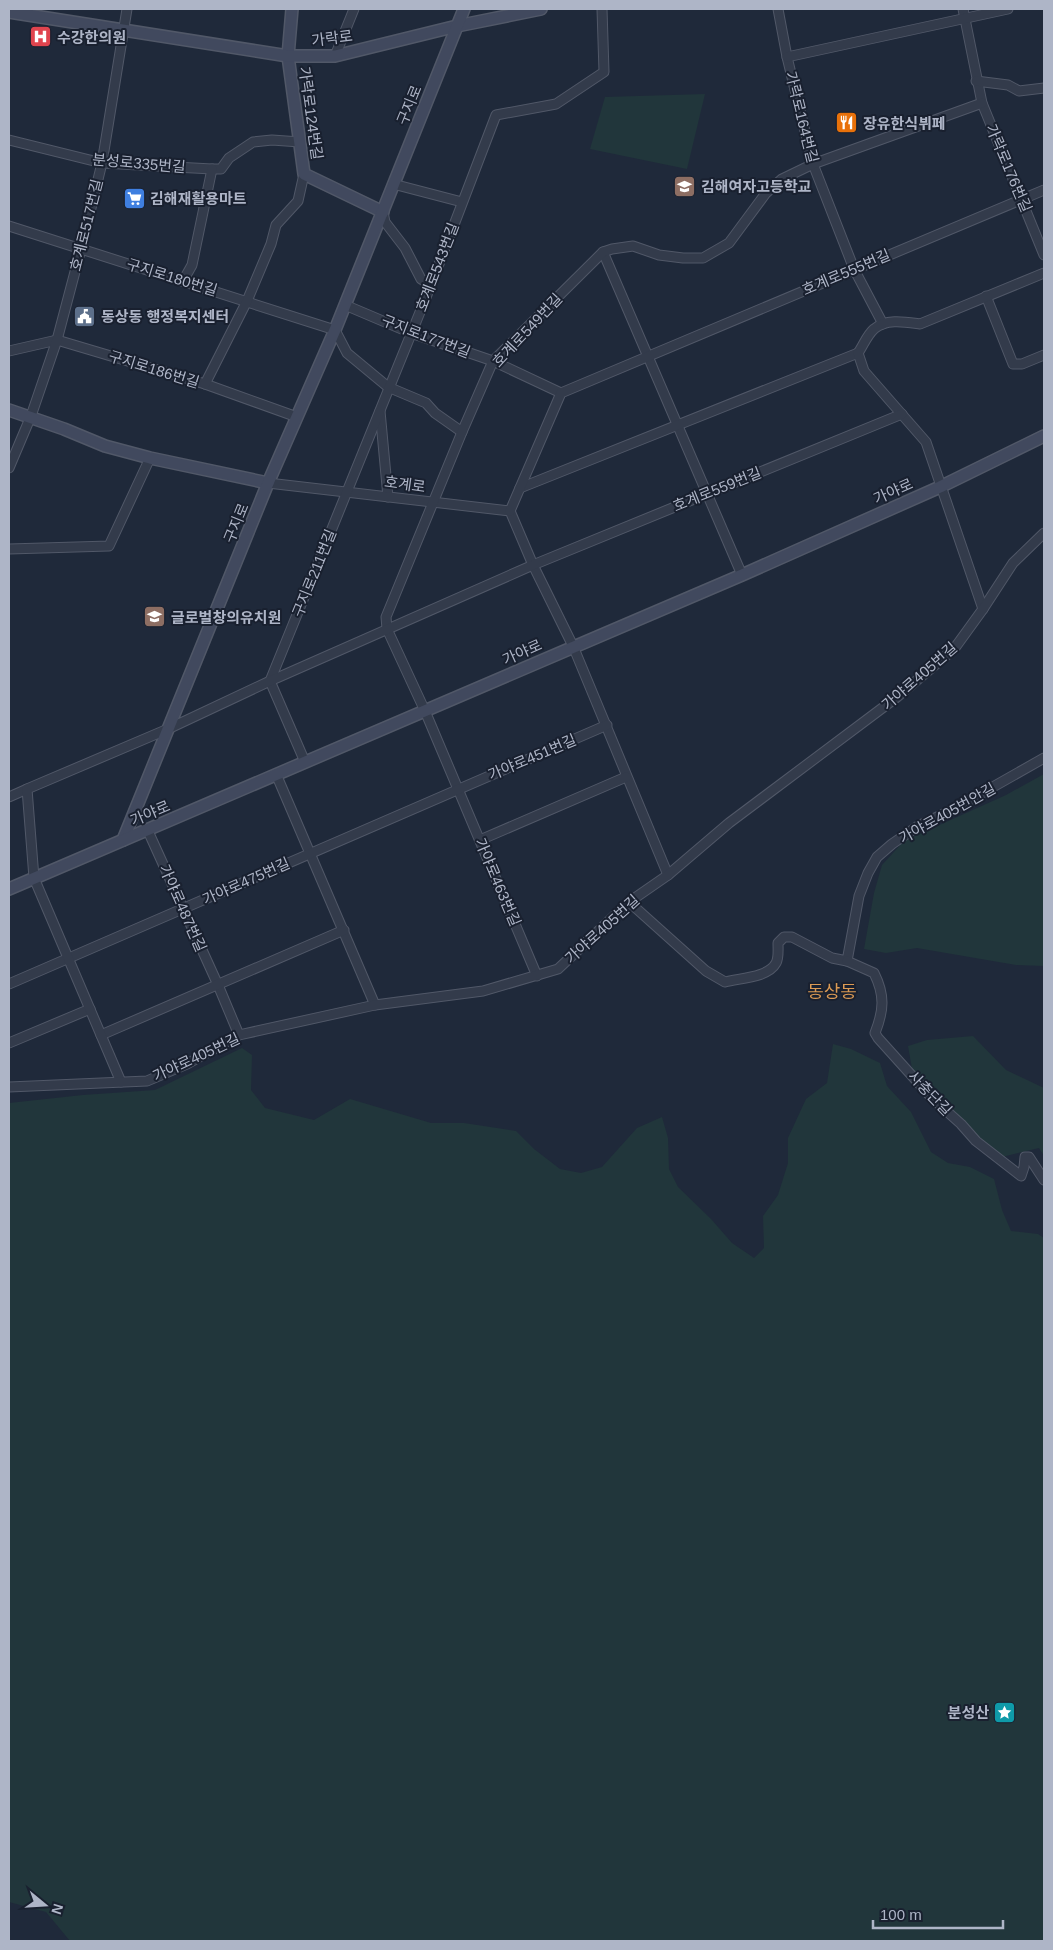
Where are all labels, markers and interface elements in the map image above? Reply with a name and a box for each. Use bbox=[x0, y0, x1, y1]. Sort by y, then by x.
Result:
hospital icon: 수강한의원 bbox=[29, 25, 53, 49]
street label: 가락로 bbox=[310, 27, 354, 49]
place label: 수강한의원 bbox=[57, 29, 126, 46]
street label: 가락로124번길 bbox=[296, 65, 326, 161]
street label: 가락로164번길 bbox=[782, 69, 822, 165]
street label: 구지로 bbox=[393, 83, 425, 127]
restaurant icon: 장유한식뷔페 bbox=[835, 111, 859, 135]
place label: 장유한식뷔페 bbox=[863, 115, 946, 132]
street label: 가락로176번길 bbox=[983, 121, 1035, 215]
street label: 분성로335번길 bbox=[91, 150, 187, 176]
school or university icon: 김해여자고등학교 bbox=[673, 174, 697, 198]
street label: 호계로517번길 bbox=[66, 177, 106, 273]
place label: 김해여자고등학교 bbox=[701, 178, 812, 195]
supermarket icon: 김해재활용마트 bbox=[122, 186, 146, 210]
place label: 김해재활용마트 bbox=[150, 190, 247, 207]
street label: 호계로543번길 bbox=[412, 220, 462, 314]
street label: 호계로555번길 bbox=[799, 246, 893, 298]
street label: 구지로180번길 bbox=[125, 255, 219, 299]
street label: 호계로549번길 bbox=[489, 290, 565, 370]
public building icon: 동상동 행정복지센터 bbox=[73, 304, 97, 328]
place label: 동상동 행정복지센터 bbox=[101, 308, 229, 325]
street label: 구지로177번길 bbox=[379, 311, 473, 361]
street label: 구지로186번길 bbox=[107, 347, 201, 391]
street label: 호계로559번길 bbox=[670, 464, 764, 514]
street label: 호계로 bbox=[383, 473, 427, 495]
street label: 가야로 bbox=[871, 475, 915, 507]
street label: 구지로 bbox=[220, 501, 252, 545]
street label: 구지로211번길 bbox=[289, 527, 339, 619]
school or university icon: 글로벌창의유치원 bbox=[143, 605, 167, 629]
place label: 글로벌창의유치원 bbox=[171, 609, 281, 626]
street label: 가야로 bbox=[500, 636, 544, 668]
street label: 가야로405번길 bbox=[878, 639, 960, 713]
street label: 가야로451번길 bbox=[485, 731, 579, 783]
street label: 가야로405번안길 bbox=[896, 779, 998, 847]
street label: 가야로 bbox=[128, 797, 172, 829]
street label: 가야로463번길 bbox=[472, 835, 524, 929]
street label: 가야로475번길 bbox=[200, 854, 292, 908]
street label: 가야로487번길 bbox=[156, 862, 210, 954]
street label: 가야로405번길 bbox=[561, 891, 643, 967]
district label: 동상동 bbox=[807, 982, 857, 1002]
street label: 가야로405번길 bbox=[150, 1029, 242, 1085]
street label: 사충단길 bbox=[905, 1067, 955, 1119]
place icon: 분성산 bbox=[993, 1700, 1017, 1724]
place label: 분성산 bbox=[948, 1704, 989, 1721]
north arrow bbox=[20, 1880, 70, 1930]
scale bar bbox=[873, 1898, 1003, 1930]
text: N bbox=[48, 1902, 67, 1916]
text: 100 m bbox=[880, 1906, 922, 1923]

